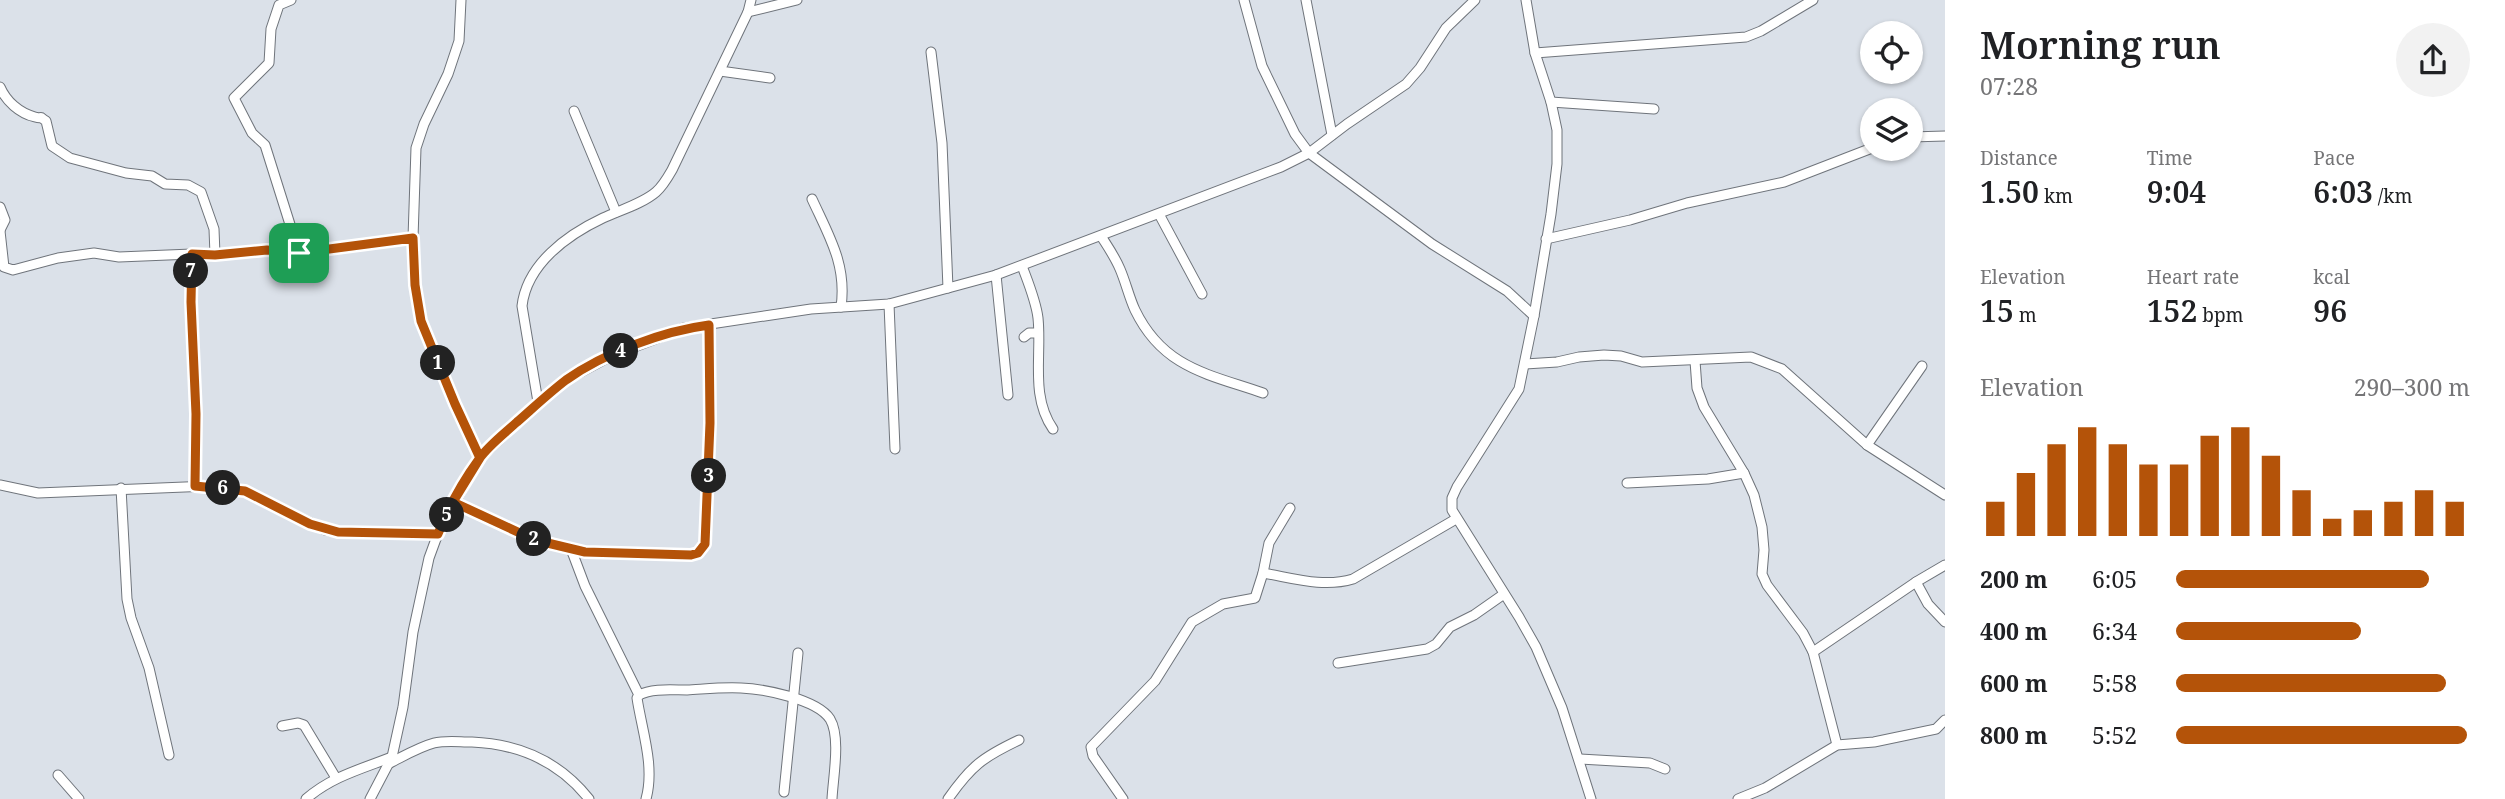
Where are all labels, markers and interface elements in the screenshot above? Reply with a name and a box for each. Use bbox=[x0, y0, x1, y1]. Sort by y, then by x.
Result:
text: Morning run bbox=[1980, 18, 2221, 70]
map controls bbox=[1860, 21, 1923, 161]
button: locate bbox=[1860, 21, 1923, 84]
button: share bbox=[2396, 23, 2470, 97]
text: 07:28 bbox=[1980, 70, 2038, 102]
button: layers bbox=[1860, 98, 1923, 161]
text: Distance bbox=[1980, 145, 2058, 171]
text: Time bbox=[2147, 145, 2193, 171]
text: Pace bbox=[2313, 145, 2355, 171]
text: 1.50 bbox=[1980, 171, 2039, 212]
text: 9:04 bbox=[2147, 171, 2206, 212]
text: 6:03 bbox=[2313, 171, 2373, 212]
text: km bbox=[2039, 183, 2073, 209]
text: /km bbox=[2373, 183, 2412, 209]
pin bbox=[269, 223, 329, 283]
icon: arrive bbox=[280, 234, 318, 272]
pin: 7 bbox=[174, 254, 208, 288]
text: 7 bbox=[185, 257, 196, 283]
text: Elevation bbox=[1980, 264, 2066, 290]
text: Heart rate bbox=[2147, 264, 2239, 290]
text: kcal bbox=[2313, 264, 2350, 290]
text: 15 bbox=[1980, 290, 2014, 331]
text: 152 bbox=[2147, 290, 2197, 331]
text: 96 bbox=[2313, 290, 2347, 331]
text: m bbox=[2014, 302, 2037, 328]
text: bpm bbox=[2197, 302, 2244, 328]
pin: 4 bbox=[604, 334, 638, 368]
text: 4 bbox=[615, 337, 626, 363]
pin: 1 bbox=[420, 346, 456, 380]
text: 1 bbox=[432, 349, 443, 375]
text: Elevation bbox=[1980, 371, 2084, 403]
text: 290–300 m bbox=[2354, 371, 2470, 403]
pin: 3 bbox=[692, 458, 726, 494]
text: 3 bbox=[703, 462, 714, 488]
pin: 6 bbox=[206, 470, 241, 505]
text: 6 bbox=[217, 474, 228, 500]
pin: 5 bbox=[430, 498, 464, 532]
text: 5 bbox=[441, 501, 452, 527]
pin: 2 bbox=[516, 522, 552, 556]
text: 2 bbox=[528, 525, 539, 551]
text: 200 m bbox=[1980, 563, 2048, 595]
text: 6:05 bbox=[2092, 563, 2137, 595]
text: 400 m bbox=[1980, 615, 2048, 647]
text: 6:34 bbox=[2092, 615, 2137, 647]
text: 600 m bbox=[1980, 667, 2048, 699]
text: 5:58 bbox=[2092, 667, 2137, 699]
text: 800 m bbox=[1980, 719, 2048, 751]
text: 5:52 bbox=[2092, 719, 2137, 751]

